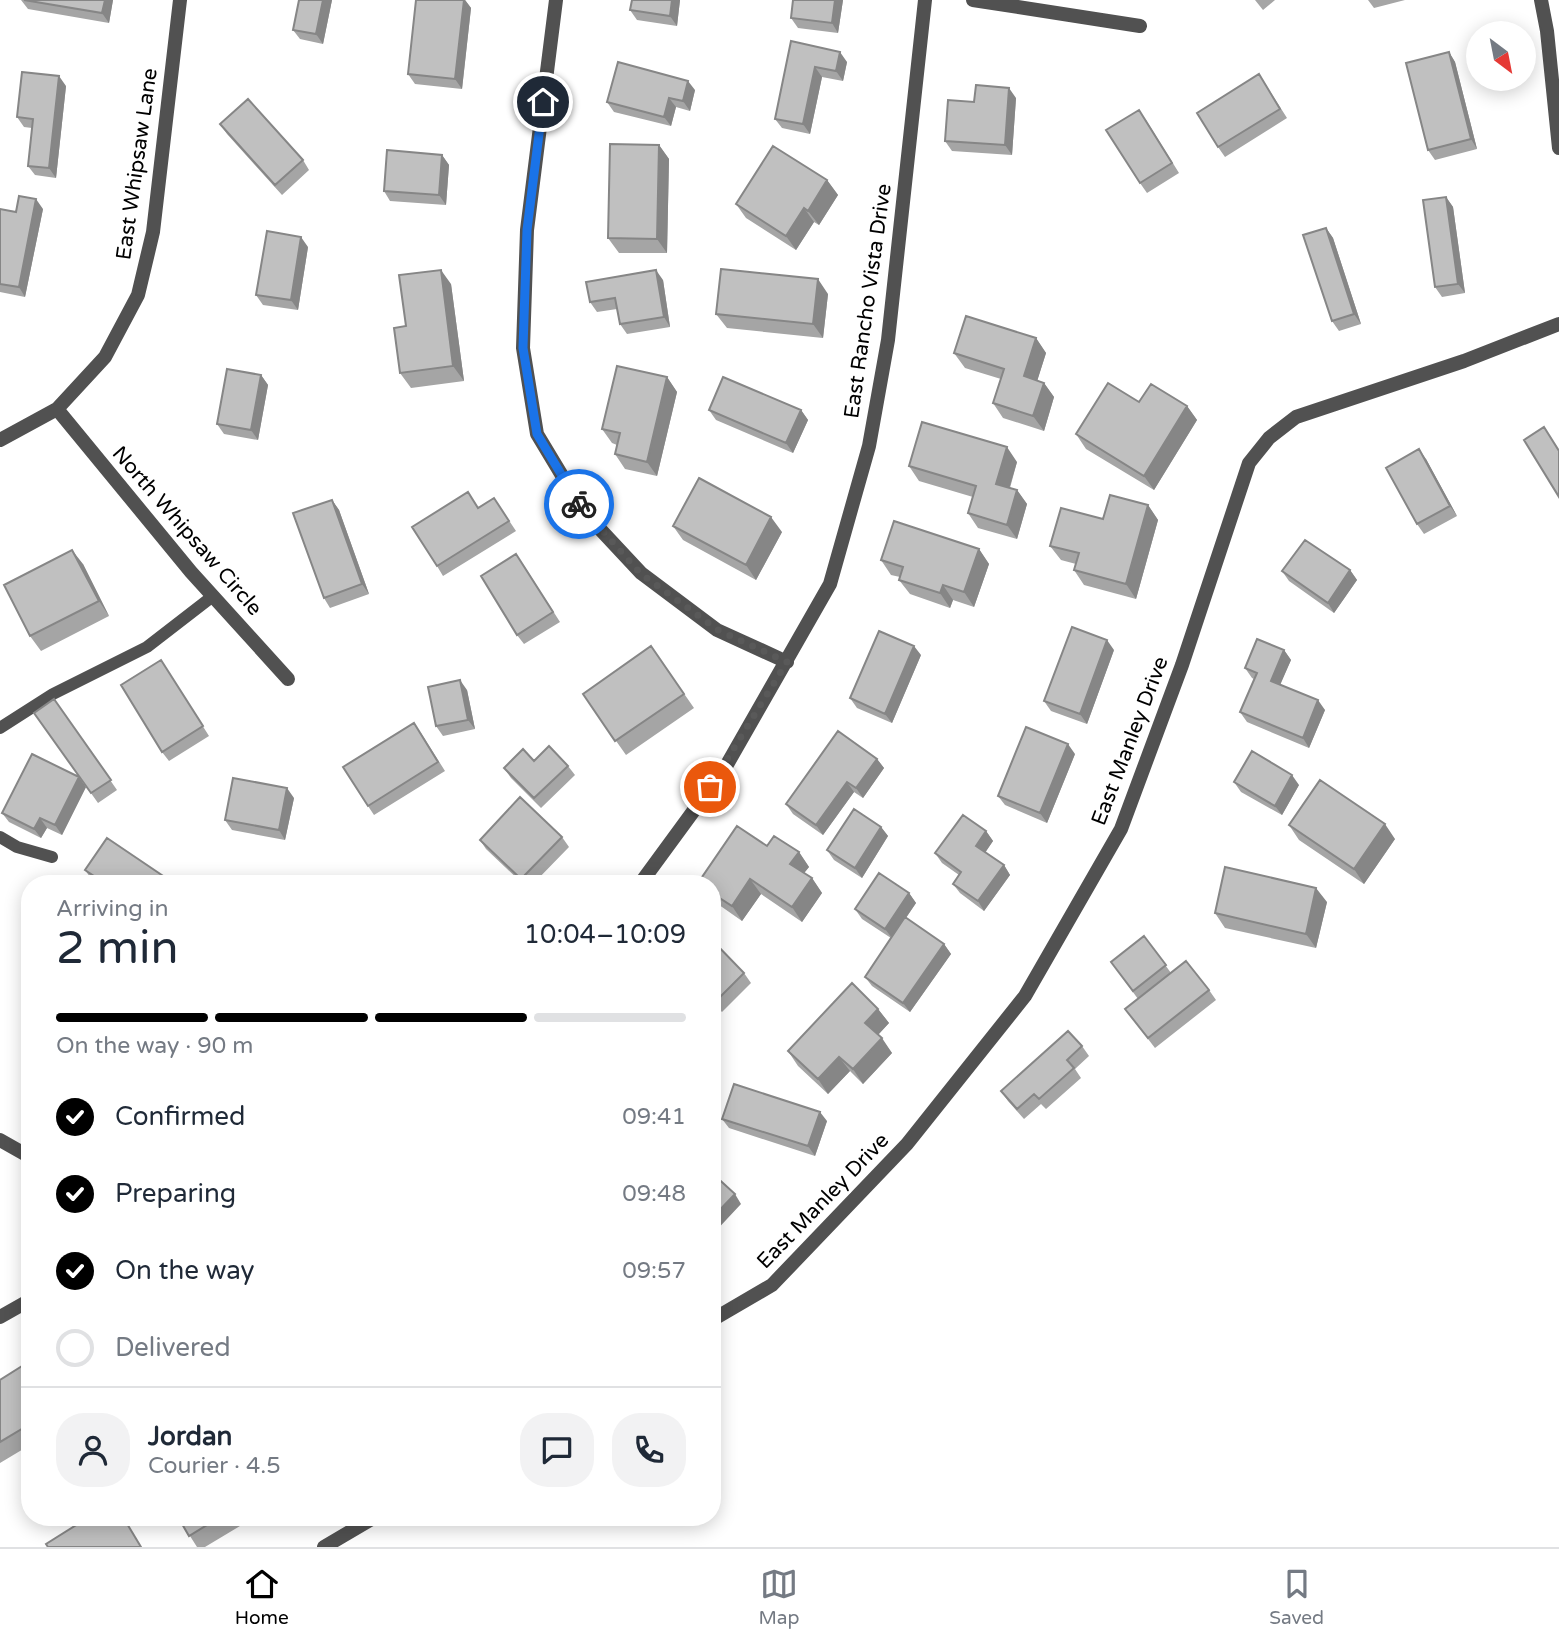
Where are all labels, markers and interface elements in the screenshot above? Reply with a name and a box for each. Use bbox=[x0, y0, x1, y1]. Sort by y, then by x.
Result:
north arrow bbox=[1466, 21, 1536, 91]
map controls bbox=[1466, 21, 1536, 91]
street label: East Whipsaw Lane bbox=[111, 66, 163, 261]
pin bbox=[513, 72, 573, 132]
icon: home bbox=[524, 83, 562, 121]
street label: East Rancho Vista Drive bbox=[839, 182, 897, 420]
street label: North Whipsaw Circle bbox=[107, 441, 267, 621]
courier bbox=[544, 469, 614, 539]
icon: bike bbox=[560, 485, 598, 523]
street label: East Manley Drive bbox=[1086, 653, 1174, 829]
pin bbox=[680, 757, 740, 817]
icon: bag bbox=[691, 768, 729, 806]
text: Arriving in bbox=[56, 895, 169, 923]
text: 10:04–10:09 bbox=[524, 919, 686, 950]
text: 2 min bbox=[56, 921, 179, 976]
text: On the way · 90 m bbox=[56, 1032, 253, 1060]
icon: check bbox=[56, 1098, 94, 1136]
text: Confirmed bbox=[115, 1101, 245, 1132]
text: 09:41 bbox=[622, 1103, 686, 1131]
street label: East Manley Drive bbox=[752, 1128, 894, 1274]
icon: check bbox=[56, 1175, 94, 1213]
text: Preparing bbox=[115, 1178, 236, 1209]
text: 09:48 bbox=[622, 1180, 686, 1208]
icon: check bbox=[56, 1252, 94, 1290]
text: On the way bbox=[115, 1255, 255, 1286]
text: 09:57 bbox=[622, 1257, 686, 1285]
text: Delivered bbox=[115, 1332, 231, 1363]
button: person bbox=[56, 1413, 130, 1487]
button: chat bbox=[520, 1413, 594, 1487]
button: phone bbox=[612, 1413, 686, 1487]
text: Jordan bbox=[148, 1421, 232, 1452]
text: Courier · 4.5 bbox=[148, 1452, 281, 1480]
tab: Home bbox=[235, 1565, 289, 1629]
tab: Map bbox=[758, 1565, 799, 1629]
tab: Saved bbox=[1269, 1565, 1324, 1629]

